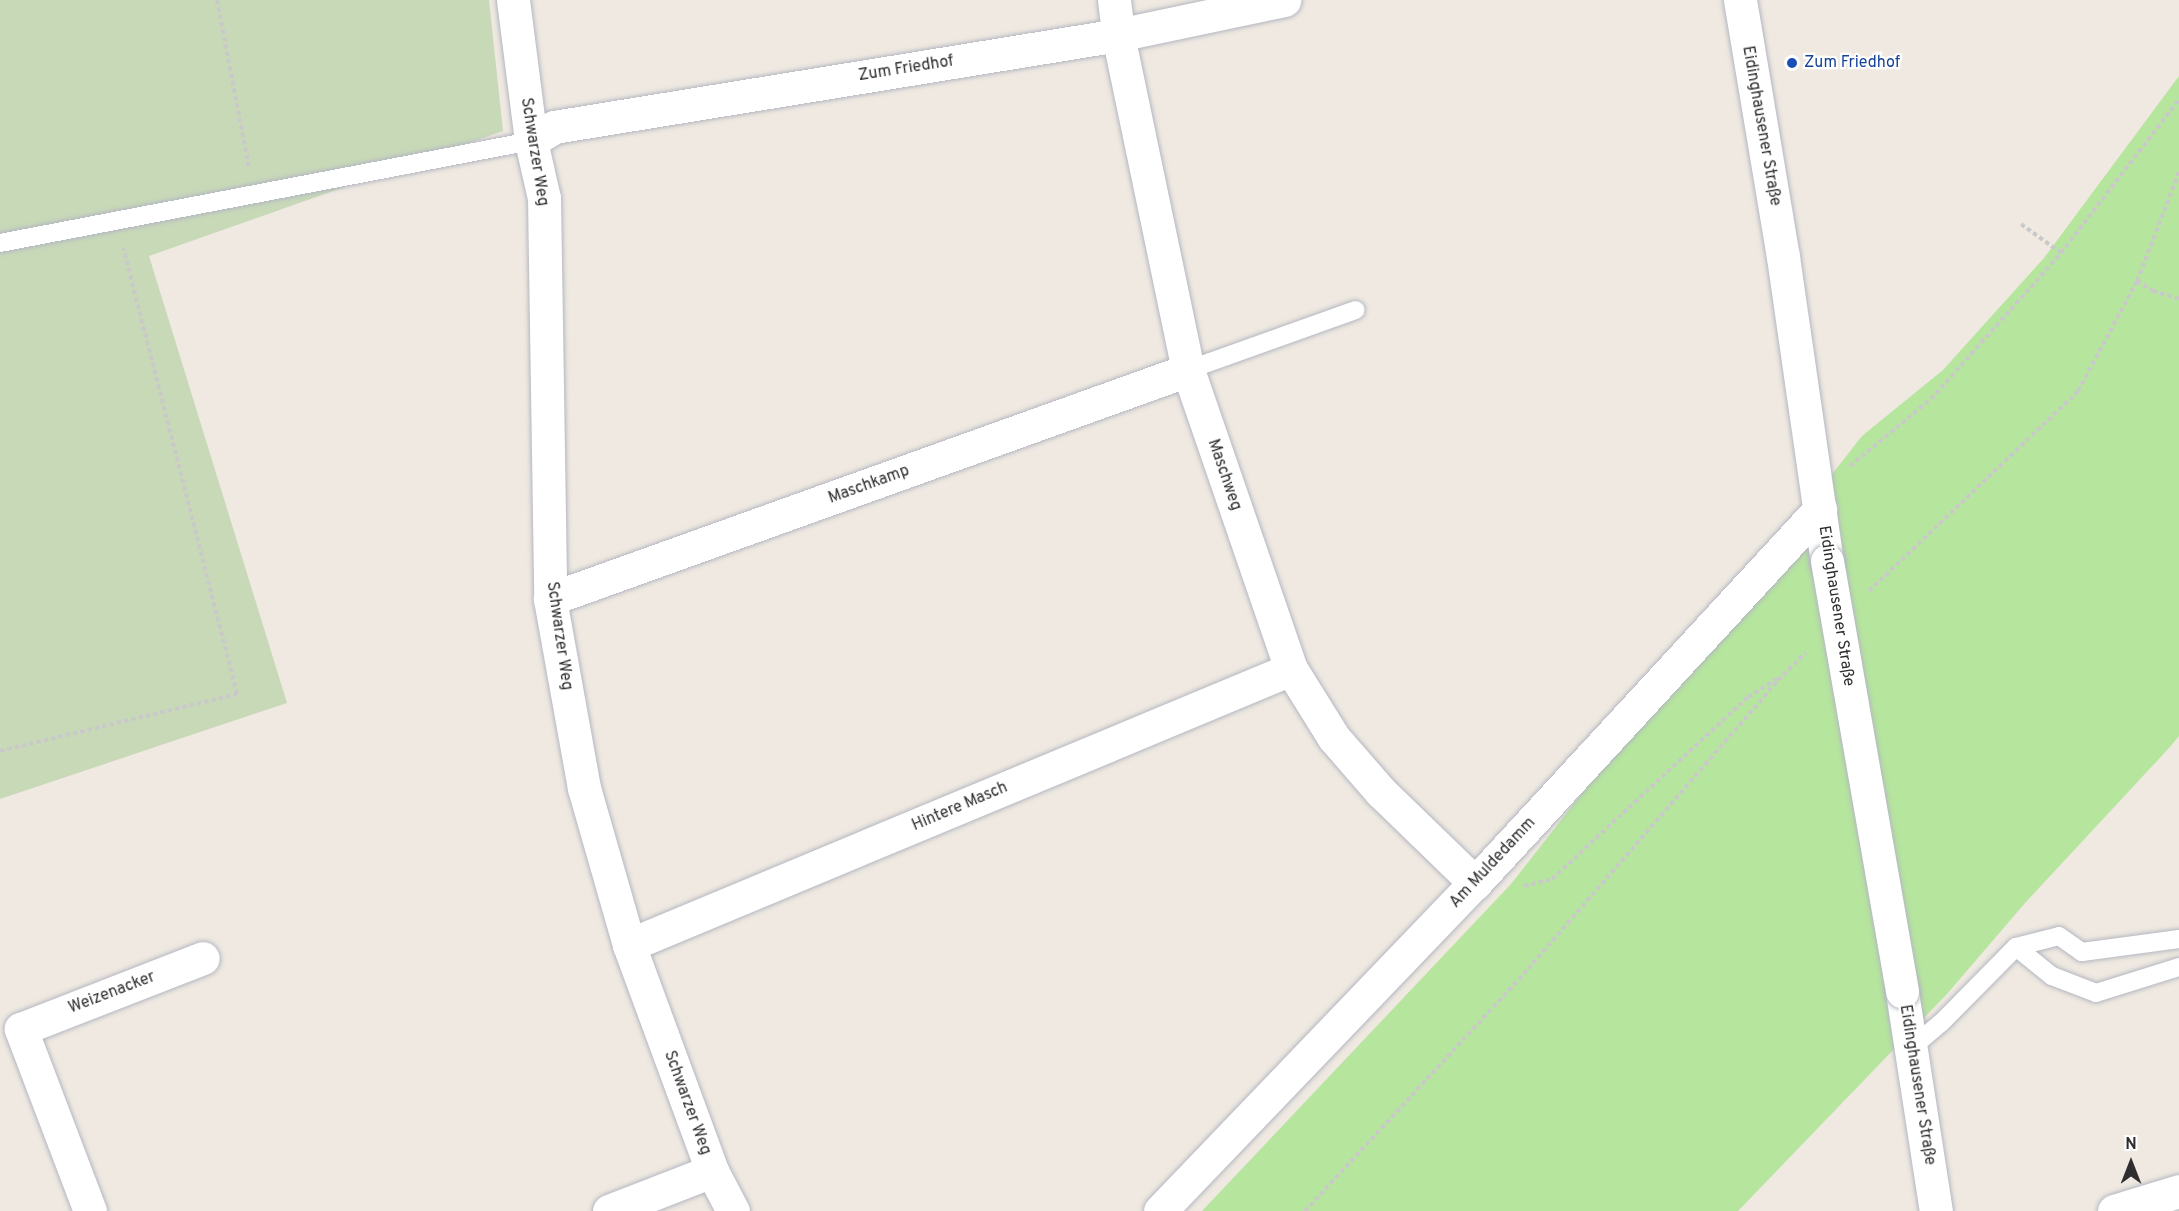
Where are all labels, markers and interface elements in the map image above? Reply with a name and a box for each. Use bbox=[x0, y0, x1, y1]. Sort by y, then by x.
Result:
street label: Eidinghausener Straße bbox=[1737, 44, 1785, 208]
street label: Zum Friedhof bbox=[857, 52, 955, 86]
place label: Zum Friedhof bbox=[1804, 53, 1900, 73]
marker: Zum Friedhof bbox=[1785, 56, 1799, 70]
street label: Schwarzer Weg bbox=[516, 96, 552, 208]
street label: Maschweg bbox=[1203, 437, 1245, 513]
street label: Maschkamp bbox=[826, 461, 912, 509]
street label: Eidinghausener Straße bbox=[1814, 524, 1858, 688]
street label: Schwarzer Weg bbox=[542, 580, 576, 692]
street label: Hintere Masch bbox=[909, 778, 1011, 836]
street label: Am Muldedamm bbox=[1446, 814, 1540, 912]
street label: Weizenacker bbox=[66, 968, 158, 1018]
street label: Eidinghausener Straße bbox=[1895, 1003, 1939, 1167]
street label: Schwarzer Weg bbox=[659, 1048, 715, 1158]
north arrow bbox=[2101, 1133, 2161, 1193]
text: N bbox=[2125, 1135, 2137, 1155]

